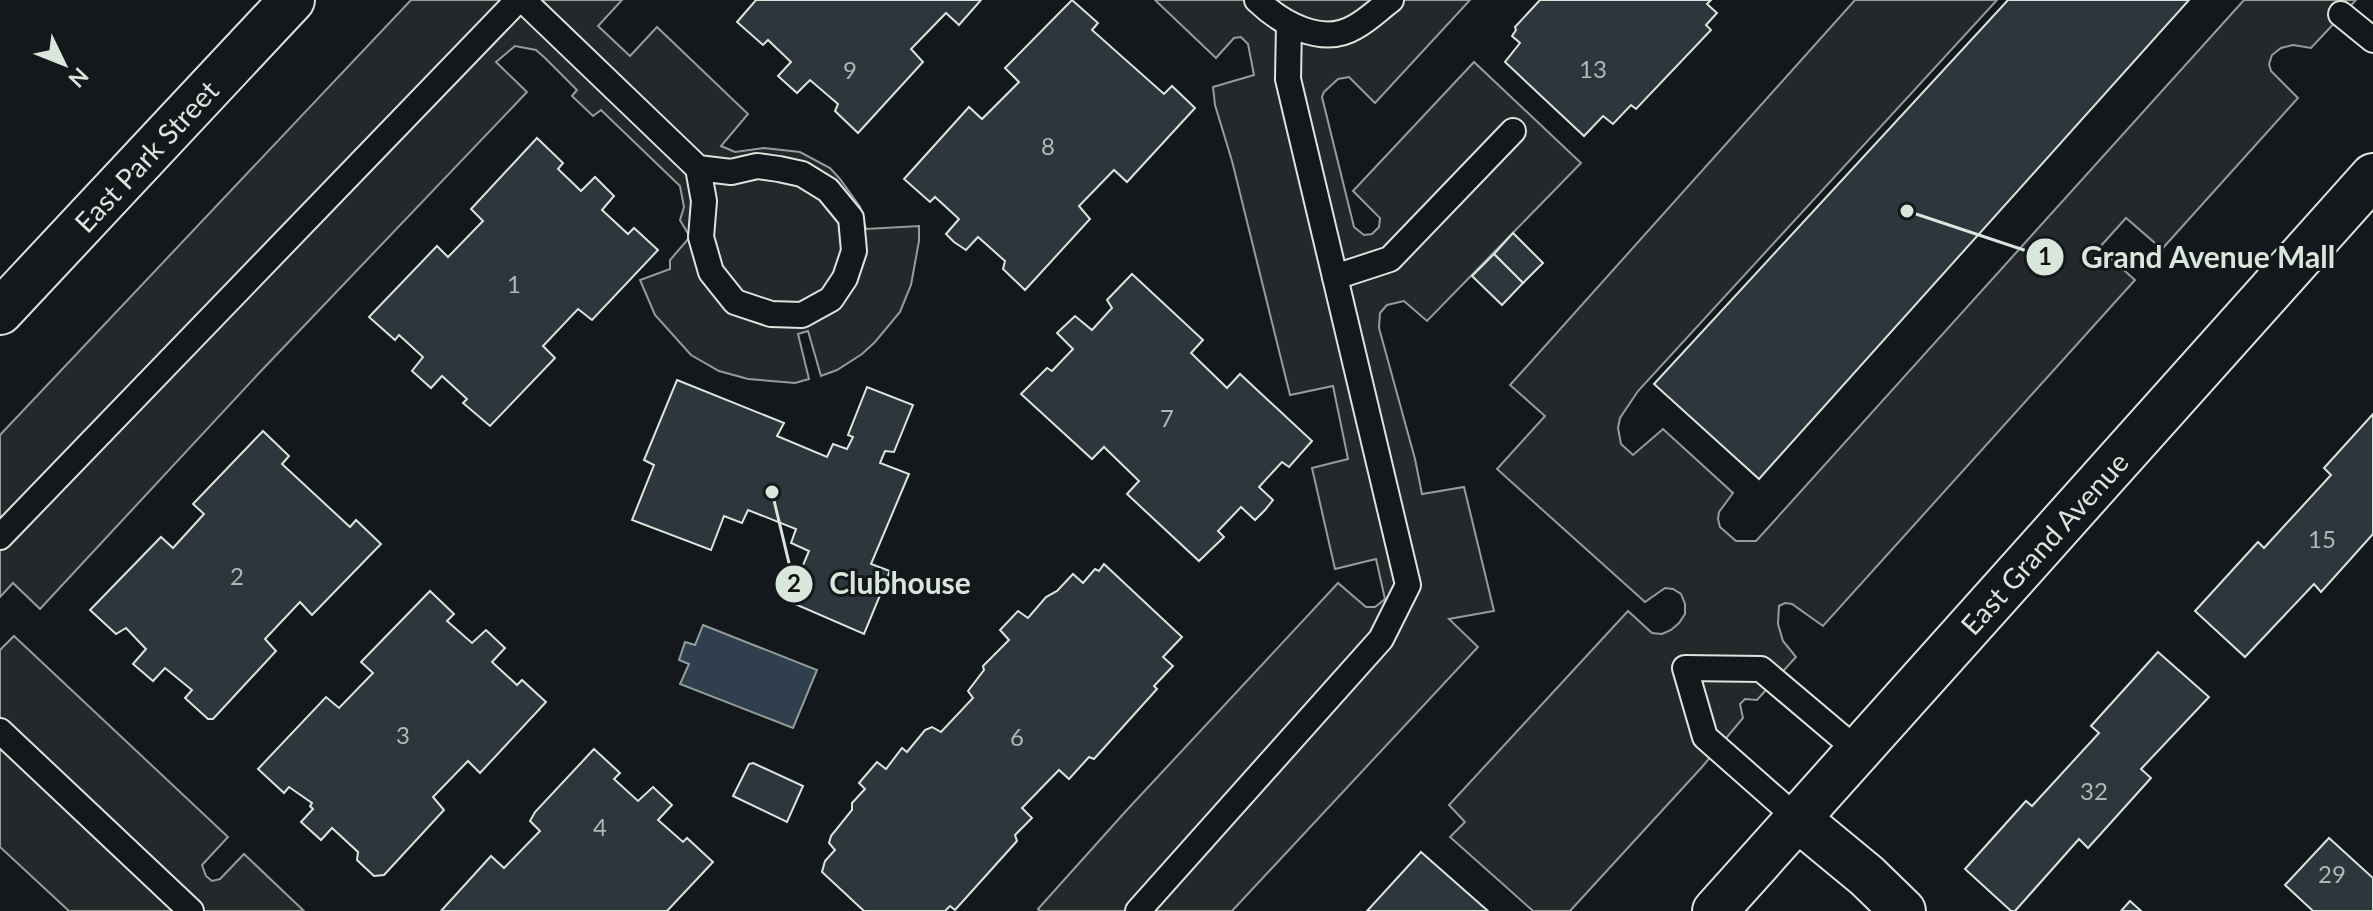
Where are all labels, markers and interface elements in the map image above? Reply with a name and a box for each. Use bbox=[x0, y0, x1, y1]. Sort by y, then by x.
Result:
north arrow bbox=[24, 24, 104, 104]
house number: 13 bbox=[1579, 54, 1607, 83]
house number: 9 bbox=[843, 55, 857, 84]
text: N bbox=[63, 63, 95, 93]
street label: East Park Street bbox=[67, 73, 225, 239]
house number: 8 bbox=[1041, 131, 1055, 160]
callout: Grand Avenue Mall bbox=[2025, 230, 2352, 284]
text: Grand Avenue Mall bbox=[2081, 238, 2335, 274]
text: 1 bbox=[2038, 241, 2052, 270]
house number: 1 bbox=[507, 269, 521, 298]
house number: 7 bbox=[1160, 403, 1174, 432]
street label: East Grand Avenue bbox=[1953, 445, 2135, 641]
house number: 15 bbox=[2308, 524, 2336, 553]
callout: Clubhouse bbox=[774, 557, 987, 611]
house number: 2 bbox=[230, 561, 244, 590]
text: Clubhouse bbox=[829, 564, 971, 600]
text: 2 bbox=[787, 568, 801, 597]
house number: 3 bbox=[396, 720, 410, 749]
house number: 6 bbox=[1010, 722, 1024, 751]
house number: 32 bbox=[2080, 776, 2108, 805]
house number: 4 bbox=[593, 812, 607, 841]
house number: 29 bbox=[2318, 859, 2346, 888]

